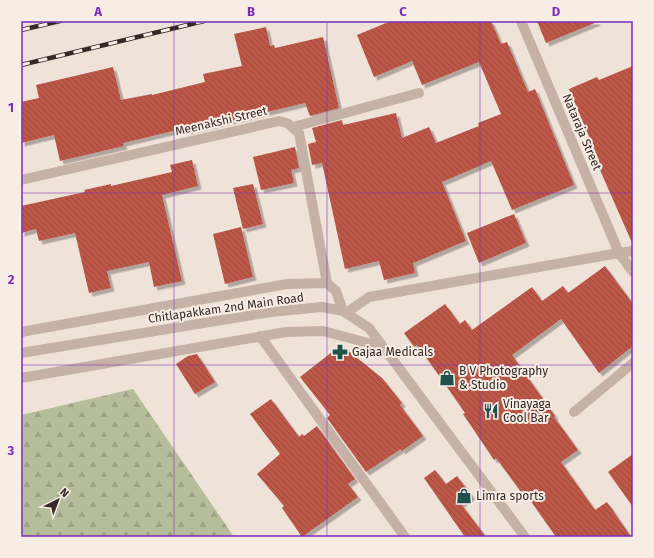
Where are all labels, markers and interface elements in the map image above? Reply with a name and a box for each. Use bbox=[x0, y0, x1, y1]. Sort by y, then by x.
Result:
text: A bbox=[93, 4, 102, 19]
text: B bbox=[247, 4, 255, 19]
text: C bbox=[399, 4, 407, 19]
text: D bbox=[552, 4, 561, 19]
street label: Nataraja Street bbox=[560, 92, 605, 173]
text: 1 bbox=[8, 100, 14, 115]
street label: Meenakshi Street bbox=[174, 103, 269, 138]
text: 2 bbox=[8, 272, 15, 287]
street label: Chitlapakkam 2nd Main Road bbox=[147, 290, 305, 326]
pharmacy icon: Gajaa Medicals bbox=[331, 343, 349, 361]
place label: Gajaa Medicals bbox=[352, 345, 433, 359]
place label: B V Photography & Studio bbox=[459, 364, 548, 392]
shop icon: B V Photography & Studio bbox=[438, 369, 456, 387]
place label: Vinayaga Cool Bar bbox=[503, 397, 551, 425]
restaurant icon: Vinayaga Cool Bar bbox=[482, 402, 500, 420]
text: 3 bbox=[7, 443, 15, 458]
north arrow bbox=[38, 480, 78, 520]
text: N bbox=[57, 486, 71, 500]
shop icon: Limra sports bbox=[455, 487, 473, 505]
place label: Limra sports bbox=[476, 489, 544, 503]

